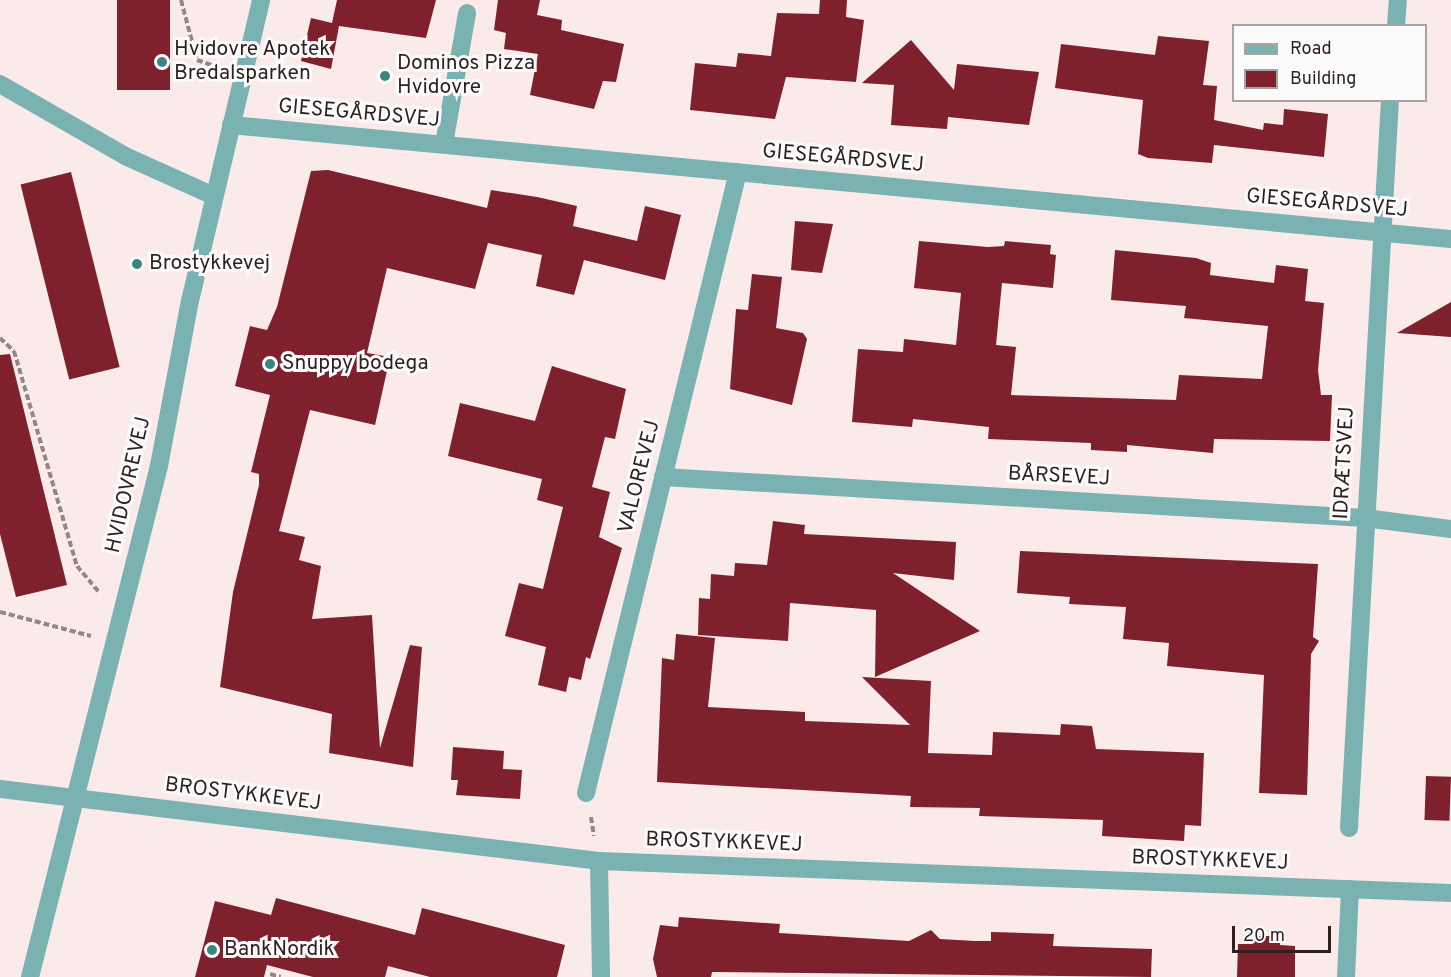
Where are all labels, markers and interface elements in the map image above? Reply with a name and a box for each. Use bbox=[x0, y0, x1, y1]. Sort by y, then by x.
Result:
legend bbox=[1232, 24, 1427, 102]
place label: Hvidovre Apotek Bredalsparken bbox=[174, 37, 331, 87]
text: Road bbox=[1290, 38, 1332, 61]
place label: Dominos Pizza Hvidovre bbox=[397, 51, 535, 101]
marker: Hvidovre Apotek Bredalsparken bbox=[155, 55, 169, 69]
text: Building bbox=[1290, 68, 1356, 91]
marker: Dominos Pizza Hvidovre bbox=[378, 69, 392, 83]
street label: GIESEGÅRDSVEJ bbox=[277, 94, 441, 134]
street label: GIESEGÅRDSVEJ bbox=[761, 139, 925, 179]
street label: GIESEGÅRDSVEJ bbox=[1245, 184, 1409, 224]
place label: Brostykkevej bbox=[149, 251, 270, 277]
marker: Brostykkevej bbox=[130, 257, 144, 271]
place label: Snuppy bodega bbox=[282, 351, 429, 377]
marker: Snuppy bodega bbox=[263, 357, 277, 371]
street label: IDRÆTSVEJ bbox=[1329, 406, 1361, 520]
street label: HVIDOVREVEJ bbox=[101, 414, 157, 556]
street label: VALOREVEJ bbox=[614, 418, 666, 536]
street label: BÅRSEVEJ bbox=[1007, 462, 1111, 492]
street label: BROSTYKKEVEJ bbox=[163, 773, 323, 817]
street label: BROSTYKKEVEJ bbox=[645, 828, 803, 858]
street label: BROSTYKKEVEJ bbox=[1131, 846, 1289, 876]
scale bar bbox=[1235, 914, 1334, 952]
text: 20 m bbox=[1243, 925, 1285, 948]
place label: BankNordik bbox=[224, 937, 335, 963]
marker: BankNordik bbox=[205, 943, 219, 957]

